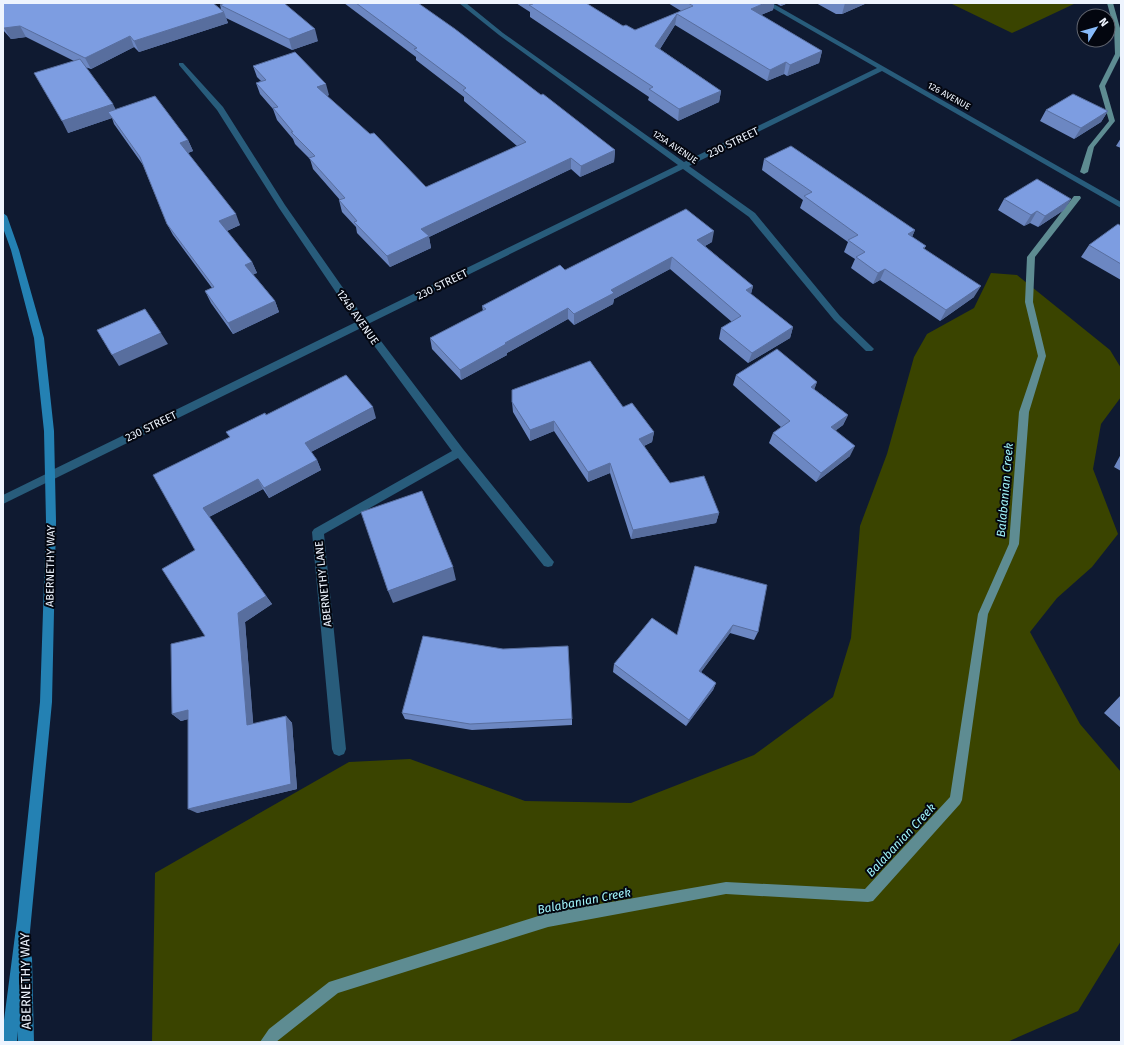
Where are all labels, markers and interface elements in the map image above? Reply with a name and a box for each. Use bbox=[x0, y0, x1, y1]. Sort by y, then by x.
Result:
north arrow bbox=[1076, 8, 1116, 48]
text: N bbox=[1096, 15, 1111, 29]
street label: 126 AVENUE bbox=[926, 80, 972, 112]
street label: 230 STREET bbox=[705, 124, 761, 160]
street label: 125A AVENUE bbox=[651, 128, 700, 166]
street label: 230 STREET bbox=[414, 266, 470, 302]
street label: 124B AVENUE bbox=[334, 287, 381, 347]
street label: 230 STREET bbox=[123, 408, 179, 444]
water label: Balabanian Creek bbox=[994, 442, 1016, 538]
street label: ABERNETHY WAY bbox=[43, 525, 58, 607]
street label: ABERNETHY LANE bbox=[313, 540, 334, 628]
water label: Balabanian Creek bbox=[864, 800, 939, 879]
water label: Balabanian Creek bbox=[536, 885, 632, 917]
street label: ABERNETHY WAY bbox=[17, 932, 34, 1030]

